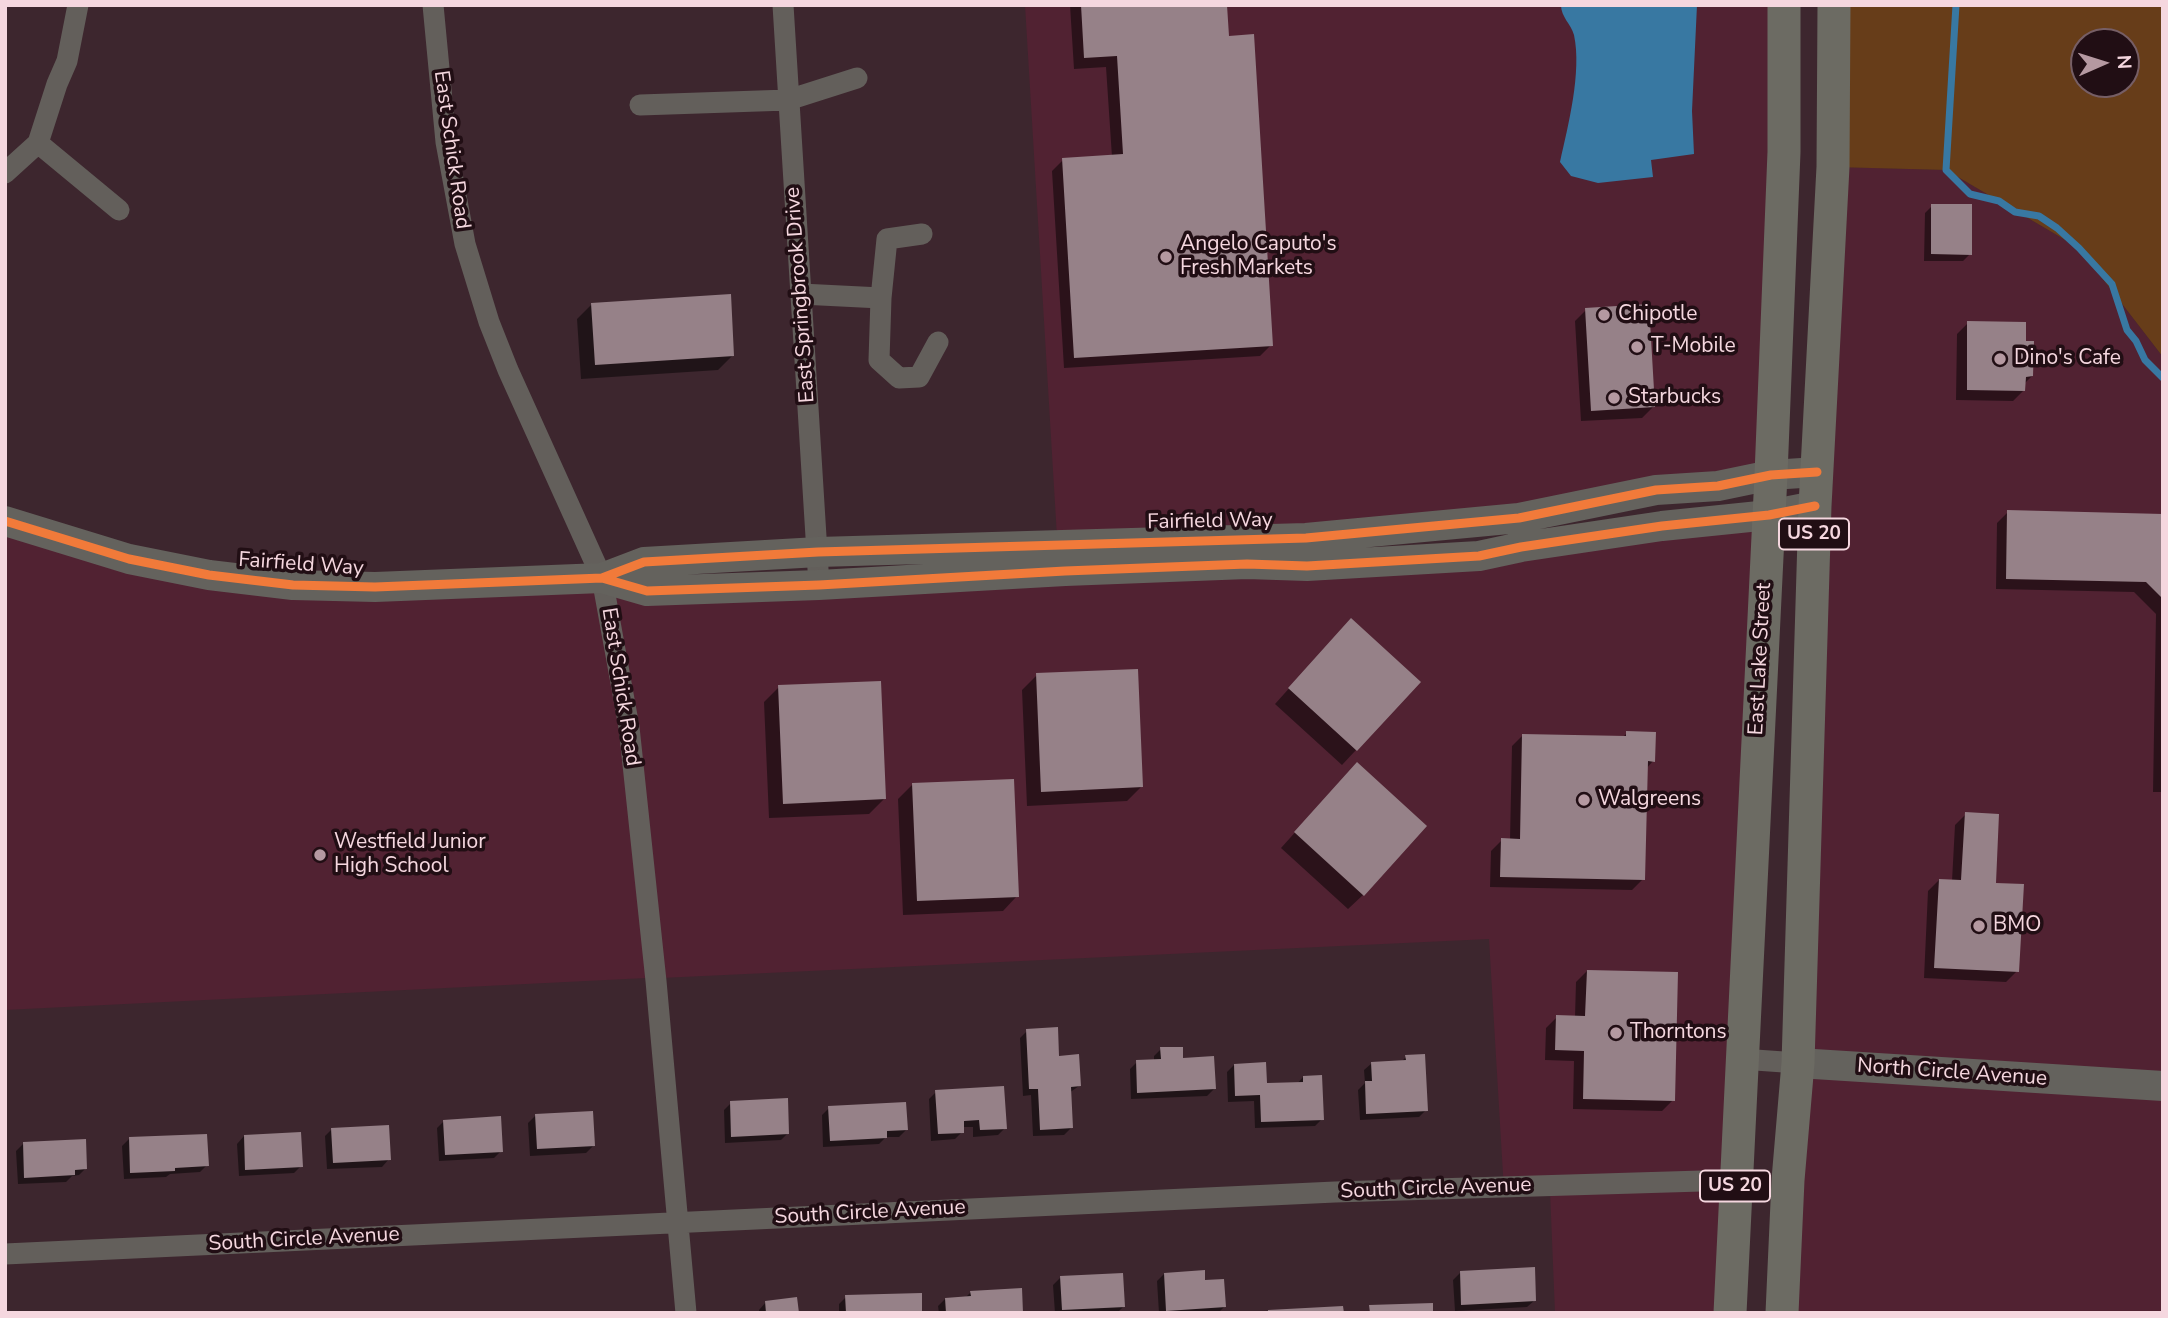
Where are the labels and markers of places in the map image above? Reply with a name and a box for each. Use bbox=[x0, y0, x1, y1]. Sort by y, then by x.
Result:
place label: Angelo Caputo's Fresh Markets bbox=[1180, 232, 1337, 282]
marker: Angelo Caputo's Fresh Markets bbox=[1158, 249, 1174, 265]
place label: Chipotle bbox=[1618, 302, 1697, 328]
marker: Chipotle bbox=[1596, 307, 1612, 323]
place label: T-Mobile bbox=[1651, 334, 1736, 360]
marker: T-Mobile bbox=[1629, 339, 1645, 355]
place label: Dino's Cafe bbox=[2014, 346, 2121, 372]
marker: Dino's Cafe bbox=[1992, 351, 2008, 367]
place label: Starbucks bbox=[1628, 385, 1721, 411]
marker: Starbucks bbox=[1606, 390, 1622, 406]
place label: Walgreens bbox=[1598, 787, 1701, 813]
marker: Walgreens bbox=[1576, 792, 1592, 808]
place label: Westfield Junior High School bbox=[334, 830, 486, 880]
marker: Westfield Junior High School bbox=[312, 847, 328, 863]
place label: BMO bbox=[1993, 913, 2041, 939]
marker: BMO bbox=[1971, 918, 1987, 934]
place label: Thorntons bbox=[1630, 1020, 1727, 1046]
marker: Thorntons bbox=[1608, 1025, 1624, 1041]

